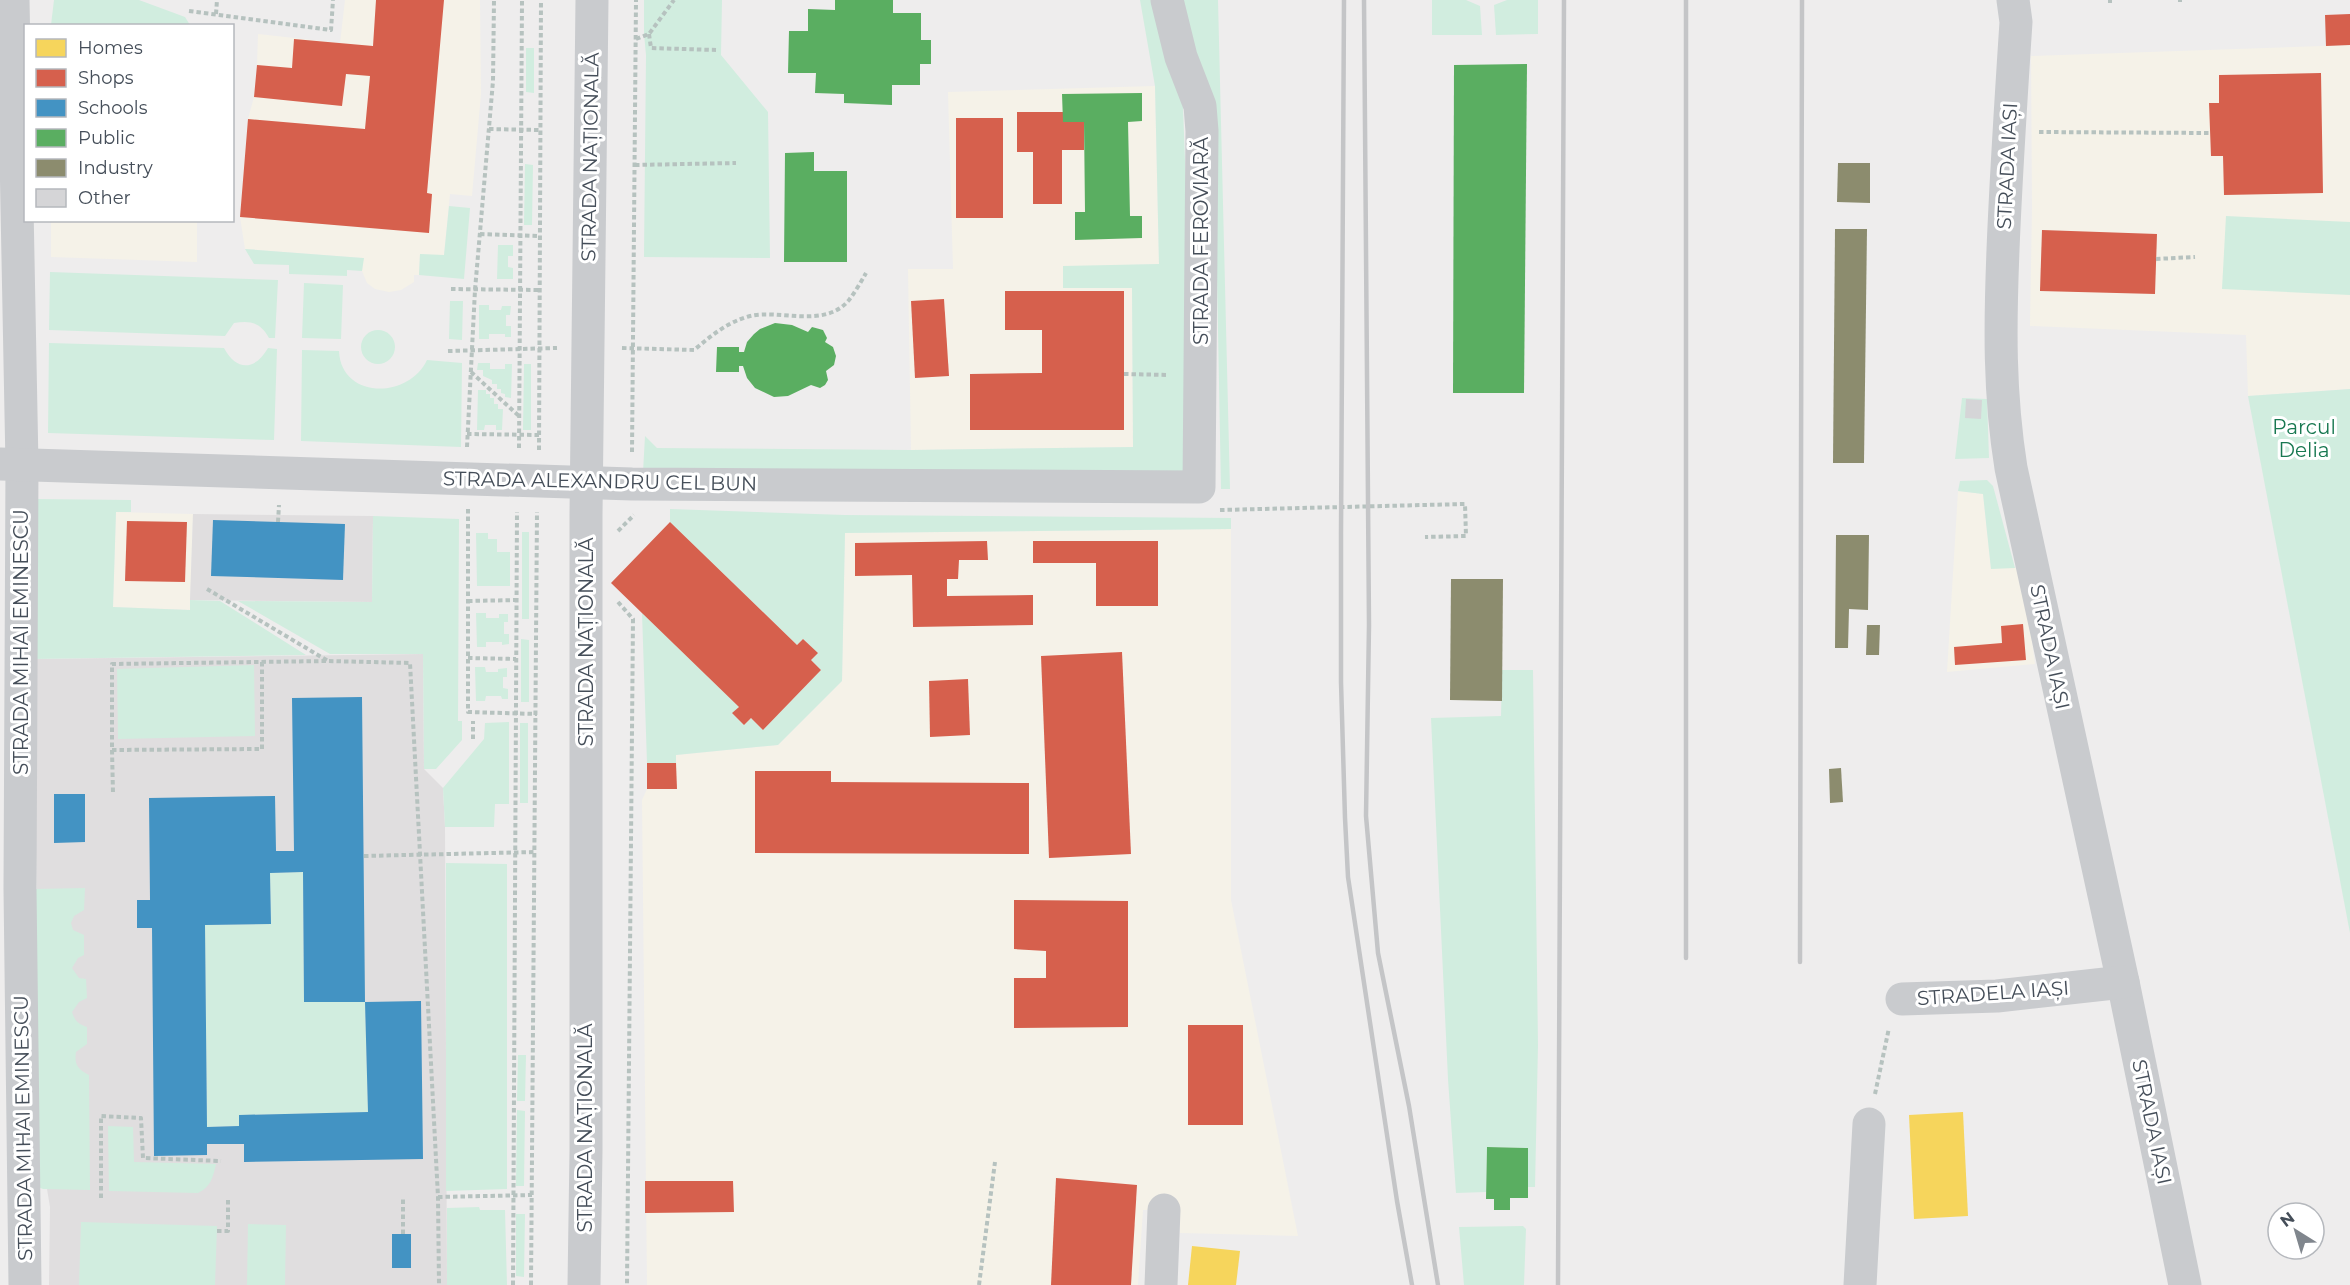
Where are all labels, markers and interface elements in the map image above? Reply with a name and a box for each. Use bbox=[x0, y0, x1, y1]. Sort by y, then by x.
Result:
legend bbox=[24, 24, 234, 222]
text: Homes bbox=[78, 37, 143, 59]
street label: STRADA NAȚIONALĂ bbox=[576, 52, 605, 262]
text: Shops bbox=[78, 67, 134, 89]
text: Schools bbox=[78, 97, 148, 119]
street label: STRADA IAȘI bbox=[1992, 102, 2023, 230]
text: Public bbox=[78, 127, 135, 149]
street label: STRADA FEROVIARĂ bbox=[1189, 136, 1213, 345]
text: Industry bbox=[78, 157, 153, 179]
text: Other bbox=[78, 187, 131, 209]
park label: Parcul Delia bbox=[2272, 415, 2336, 462]
street label: STRADA ALEXANDRU CEL BUN bbox=[443, 466, 757, 496]
street label: STRADA MIHAI EMINESCU bbox=[9, 509, 33, 775]
street label: STRADA NAȚIONALĂ bbox=[574, 537, 599, 747]
street label: STRADA IAȘI bbox=[2024, 582, 2075, 712]
street label: STRADELA IAȘI bbox=[1916, 976, 2070, 1011]
street label: STRADA MIHAI EMINESCU bbox=[9, 995, 37, 1261]
street label: STRADA NAȚIONALĂ bbox=[573, 1023, 598, 1233]
street label: STRADA IAȘI bbox=[2126, 1057, 2177, 1187]
north arrow bbox=[2266, 1201, 2326, 1261]
text: N bbox=[2276, 1208, 2298, 1231]

